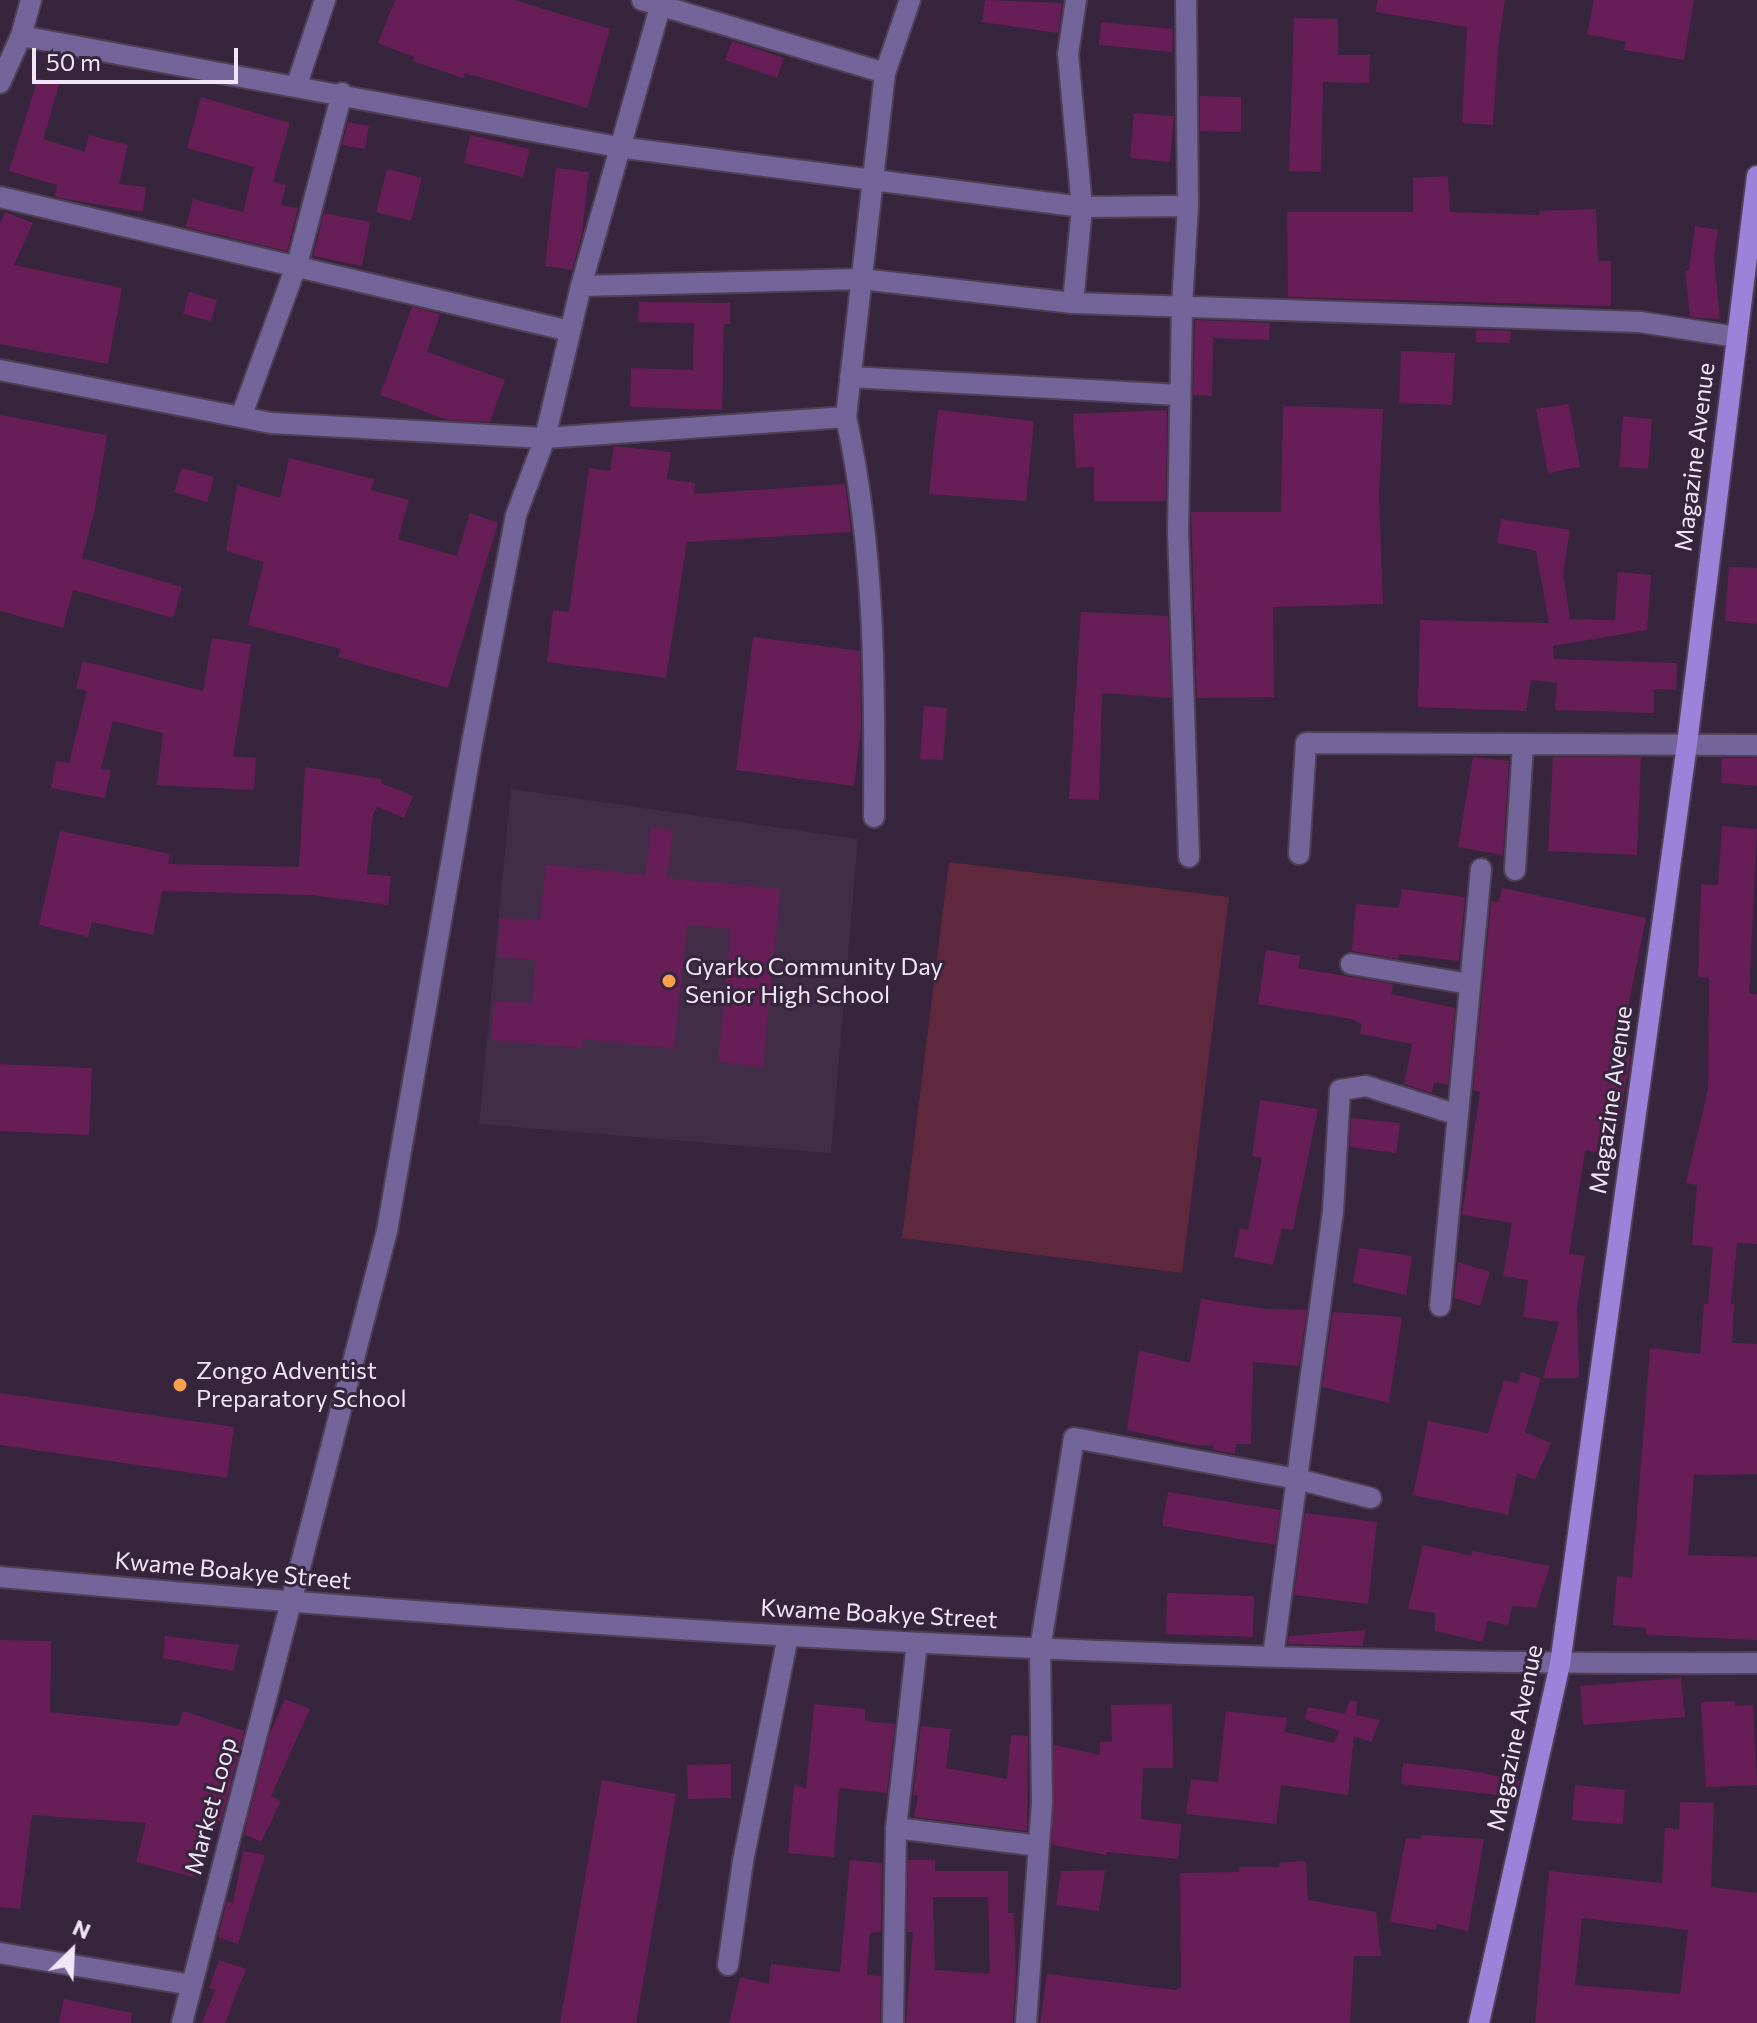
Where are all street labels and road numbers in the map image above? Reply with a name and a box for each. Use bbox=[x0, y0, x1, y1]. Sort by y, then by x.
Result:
street label: Magazine Avenue bbox=[1669, 361, 1721, 553]
street label: Magazine Avenue bbox=[1584, 1004, 1638, 1196]
street label: Kwame Boakye Street bbox=[113, 1546, 353, 1596]
street label: Kwame Boakye Street bbox=[760, 1593, 998, 1635]
street label: Magazine Avenue bbox=[1481, 1642, 1549, 1834]
street label: Market Loop bbox=[179, 1734, 243, 1878]

